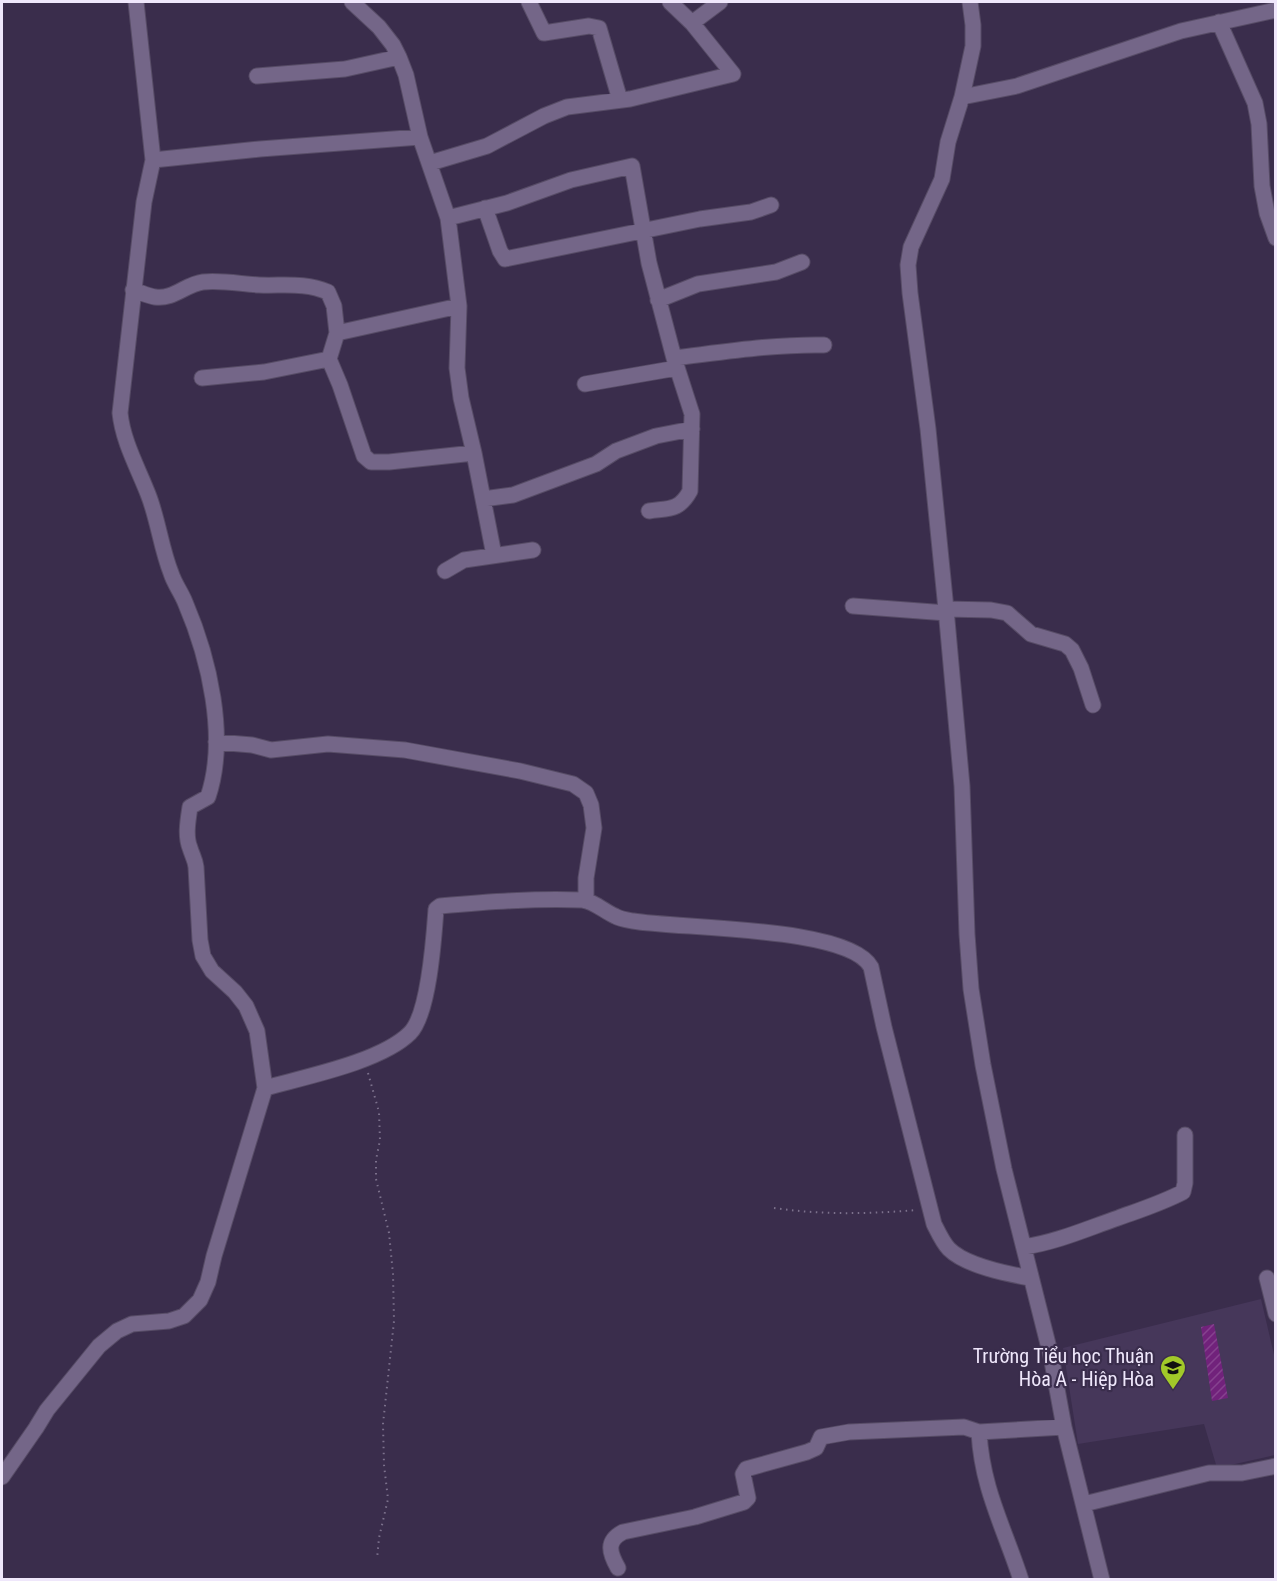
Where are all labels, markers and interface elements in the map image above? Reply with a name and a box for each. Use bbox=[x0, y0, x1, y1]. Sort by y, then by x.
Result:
place label: Trường Tiểu học Thuận Hòa A - Hiệp Hòa bbox=[973, 1344, 1154, 1391]
school or university icon: Trường Tiểu học Thuận Hòa A - Hiệp Hòa bbox=[1158, 1353, 1188, 1391]

